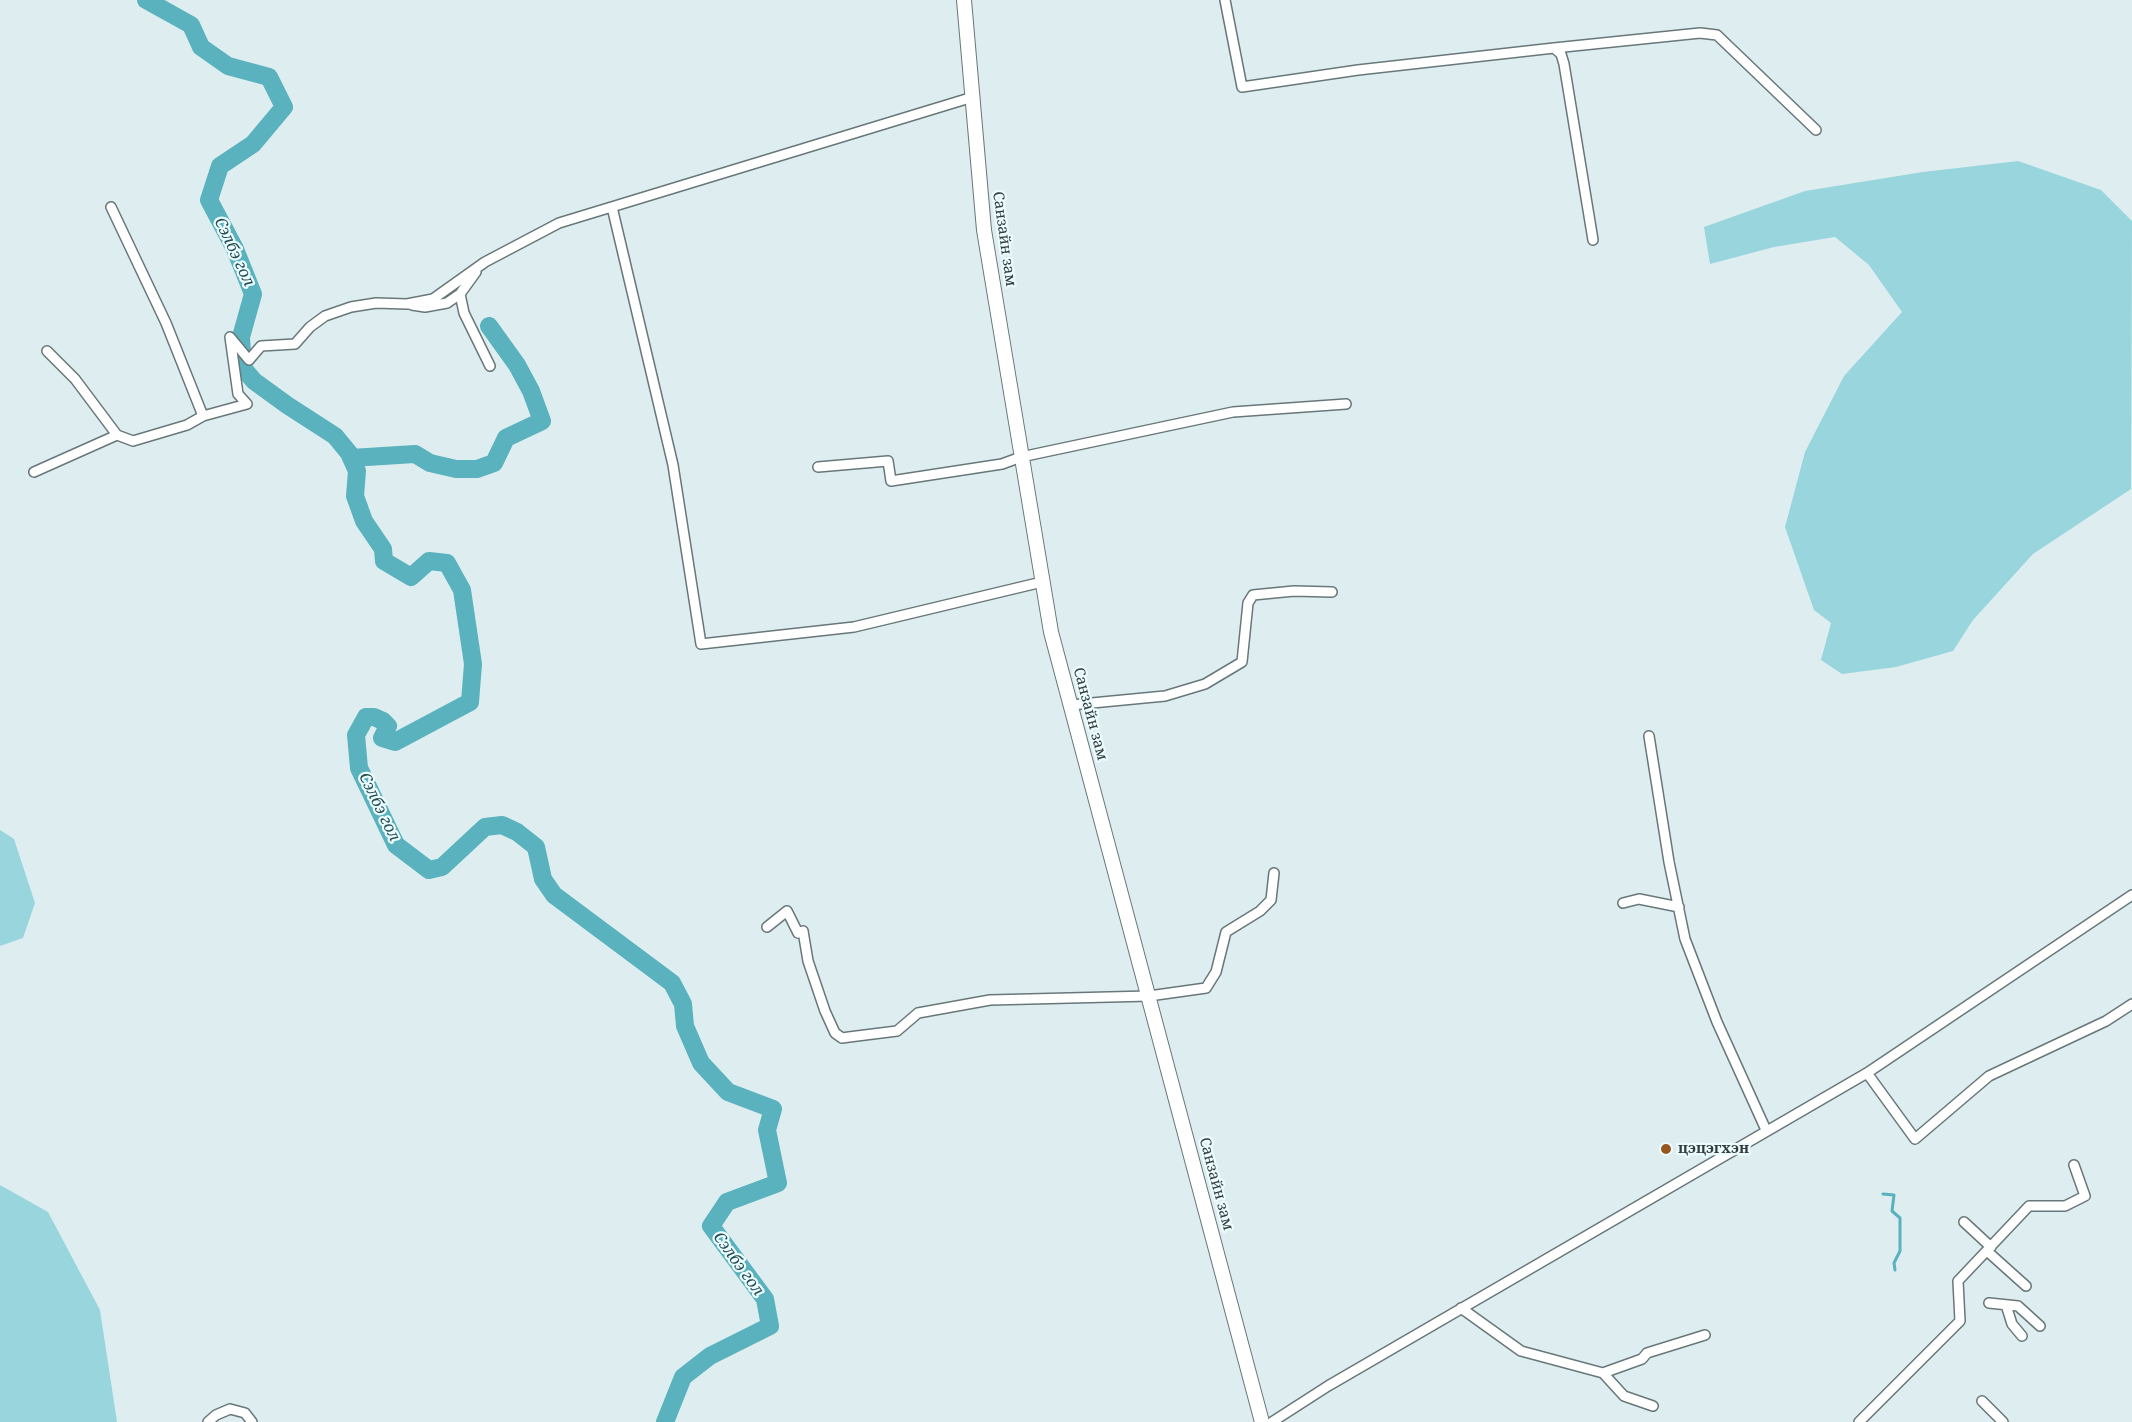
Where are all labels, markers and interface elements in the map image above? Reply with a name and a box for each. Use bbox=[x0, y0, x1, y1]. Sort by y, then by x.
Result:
street label: Санзайн зам bbox=[988, 190, 1020, 288]
water label: Сэлбэ гол bbox=[210, 215, 258, 289]
street label: Санзайн зам bbox=[1069, 666, 1111, 762]
water label: Сэлбэ гол bbox=[354, 770, 404, 844]
street label: Санзайн зам bbox=[1195, 1136, 1237, 1232]
place label: цэцэгхэн bbox=[1678, 1140, 1749, 1158]
marker: цэцэгхэн bbox=[1659, 1142, 1673, 1156]
water label: Сэлбэ гол bbox=[709, 1229, 767, 1299]

